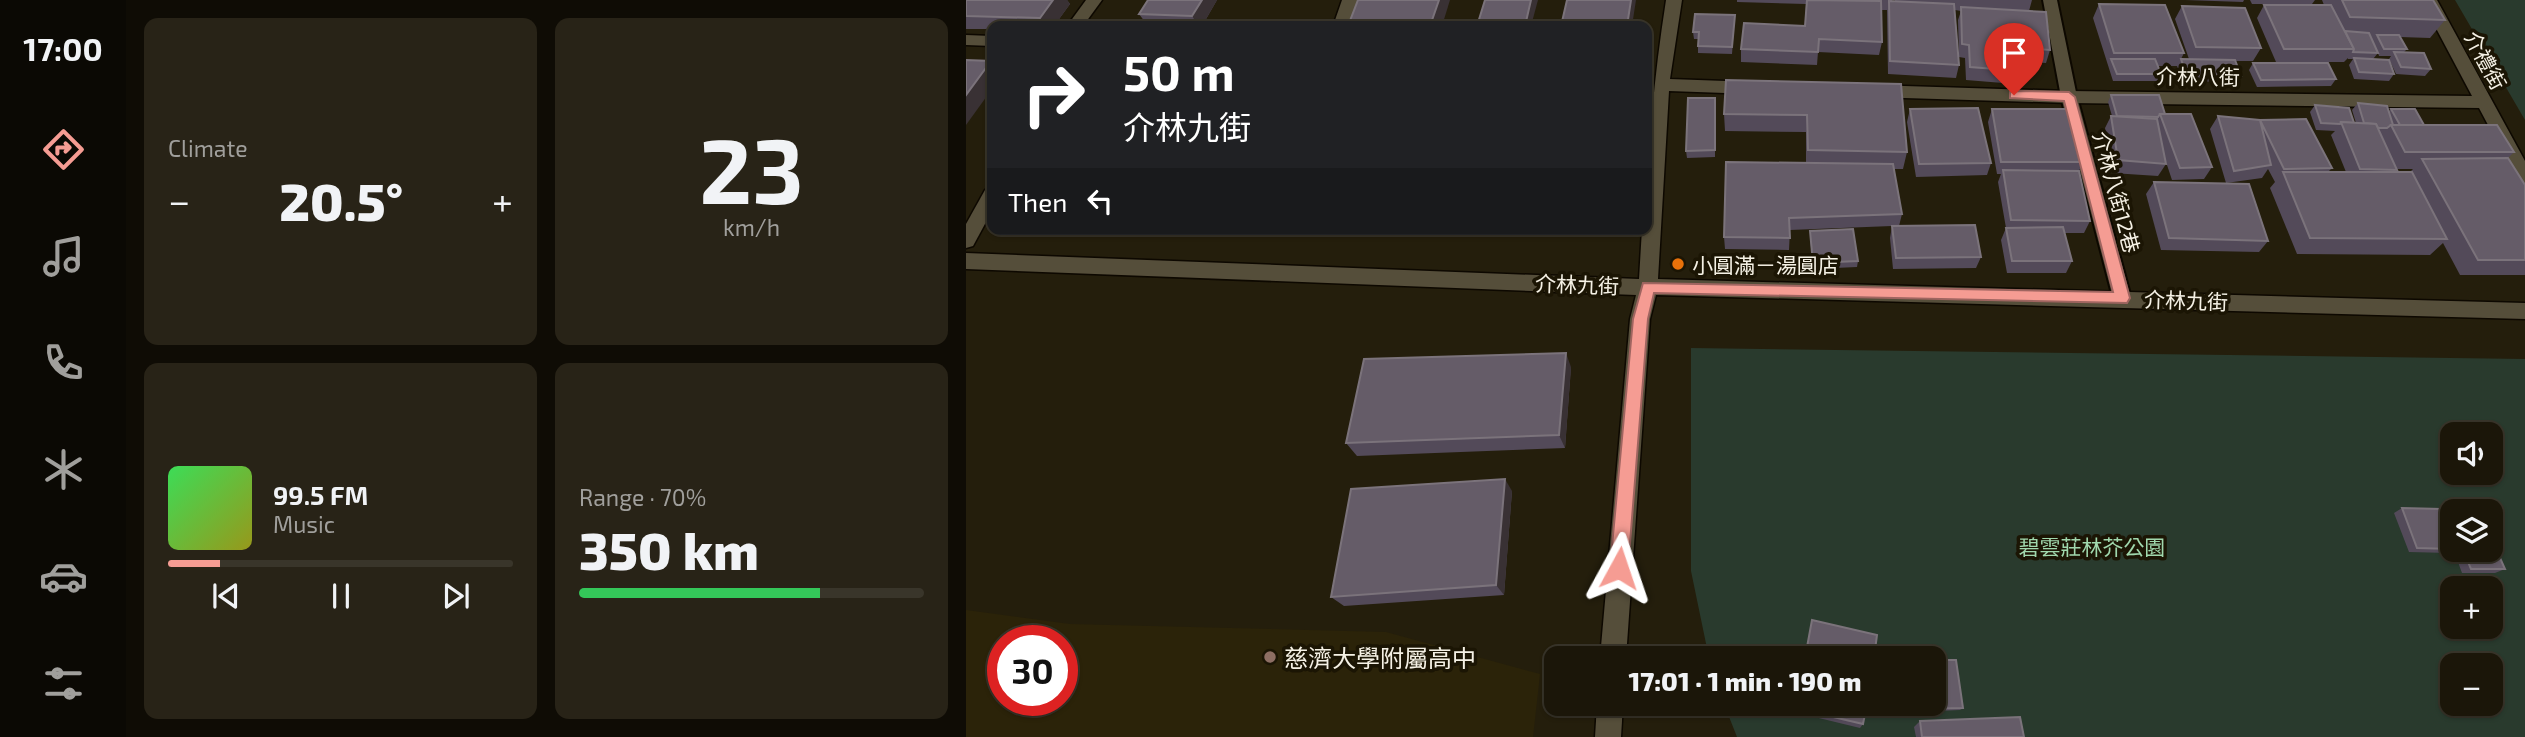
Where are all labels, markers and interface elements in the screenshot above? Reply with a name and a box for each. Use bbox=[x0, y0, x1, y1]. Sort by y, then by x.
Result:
pin bbox=[1984, 23, 2044, 95]
street label: 介禮街 bbox=[2460, 26, 2512, 94]
text: 17:00 bbox=[23, 29, 103, 67]
icon: arrive bbox=[1995, 34, 2033, 72]
text: 50 m bbox=[1123, 42, 1235, 101]
icon: right bbox=[1008, 49, 1099, 140]
street label: 介林八街 bbox=[2156, 63, 2240, 89]
text: 介林九街 bbox=[1123, 107, 1251, 145]
text: 23 bbox=[699, 113, 804, 222]
icon: directions bbox=[39, 125, 88, 174]
street label: 介林八街12巷 bbox=[2089, 128, 2145, 256]
text: Climate bbox=[168, 134, 248, 162]
text: 20.5° bbox=[279, 169, 403, 231]
text: − bbox=[168, 177, 190, 223]
text: + bbox=[492, 177, 513, 223]
icon: left bbox=[1081, 182, 1119, 220]
text: Then bbox=[1008, 186, 1067, 217]
text: km/h bbox=[723, 213, 780, 241]
icon: music bbox=[39, 232, 88, 281]
place label: 小圓滿－湯圓店 bbox=[1692, 252, 1839, 277]
marker: 小圓滿－湯圓店 bbox=[1670, 256, 1686, 272]
street label: 介林九街 bbox=[1535, 270, 1619, 298]
street label: 介林九街 bbox=[2144, 286, 2228, 314]
icon: phone bbox=[39, 338, 88, 387]
map controls bbox=[2440, 422, 2503, 716]
button: sound bbox=[2440, 422, 2503, 485]
icon: climate bbox=[39, 445, 88, 494]
text: 99.5 FM bbox=[273, 479, 368, 510]
text: Range · 70% bbox=[579, 483, 706, 511]
button: layers bbox=[2440, 499, 2503, 562]
text: Music bbox=[273, 510, 335, 538]
text: 350 km bbox=[579, 518, 759, 580]
position arrow bbox=[1582, 531, 1656, 605]
park label: 碧雲莊林芥公園 bbox=[2019, 534, 2166, 559]
icon: car bbox=[39, 552, 88, 601]
button: + bbox=[2440, 576, 2503, 639]
icon: previous bbox=[207, 577, 245, 615]
icon: pause bbox=[322, 577, 360, 615]
icon: next bbox=[437, 577, 475, 615]
speed limit sign: 30 bbox=[987, 625, 1078, 716]
place label: 慈濟大學附屬高中 bbox=[1284, 643, 1476, 672]
marker: 慈濟大學附屬高中 bbox=[1262, 649, 1278, 665]
button: − bbox=[2440, 653, 2503, 716]
icon: filters bbox=[39, 659, 88, 708]
text: 17:01 · 1 min · 190 m bbox=[1628, 665, 1862, 696]

